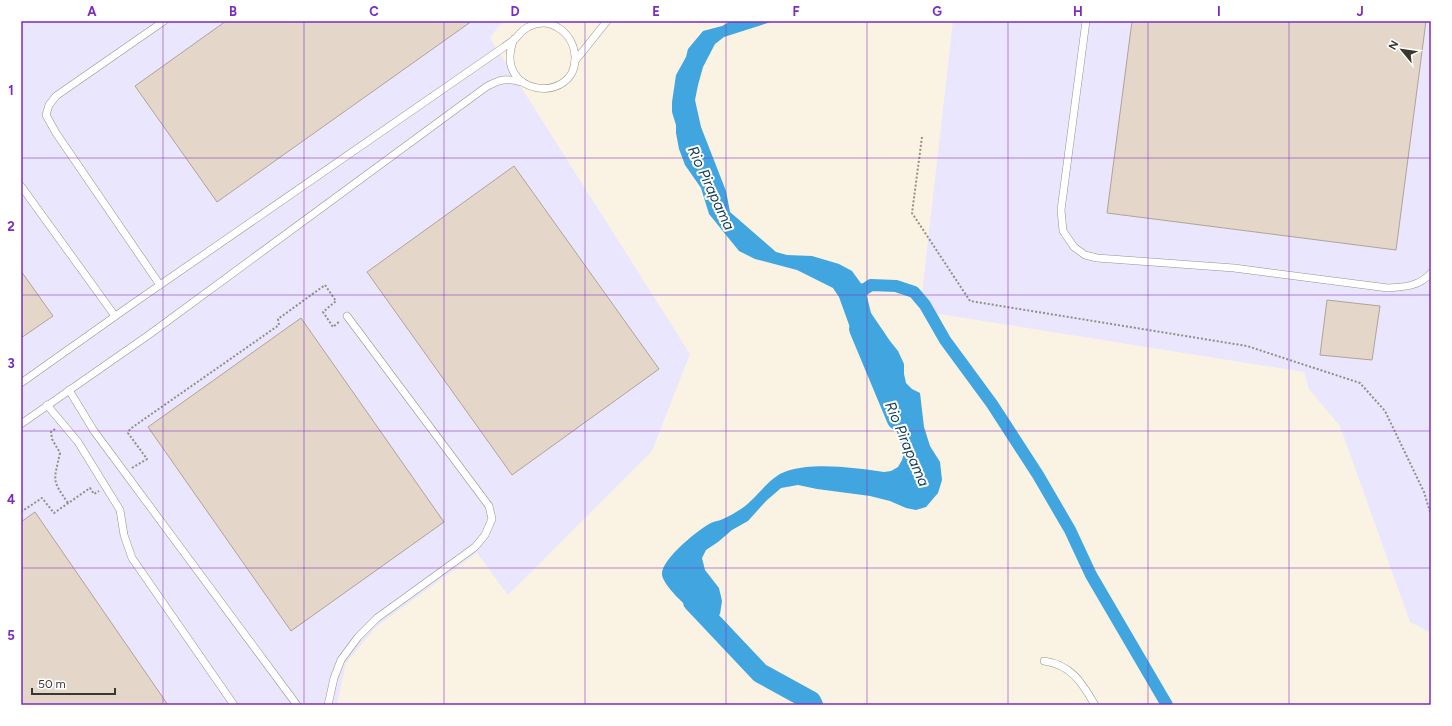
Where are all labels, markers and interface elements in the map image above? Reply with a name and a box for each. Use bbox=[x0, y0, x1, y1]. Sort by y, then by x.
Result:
text: A bbox=[87, 4, 97, 19]
text: B bbox=[229, 4, 237, 19]
text: C bbox=[369, 4, 379, 19]
text: D bbox=[510, 4, 520, 19]
text: E bbox=[652, 4, 660, 19]
text: F bbox=[792, 4, 800, 19]
text: G bbox=[932, 4, 942, 19]
text: H bbox=[1073, 4, 1083, 19]
text: I bbox=[1217, 4, 1221, 19]
text: J bbox=[1356, 4, 1364, 19]
north arrow bbox=[1382, 30, 1422, 70]
text: N bbox=[1386, 39, 1401, 52]
text: 1 bbox=[8, 83, 14, 98]
water label: Rio Pirapama bbox=[684, 143, 738, 233]
text: 2 bbox=[7, 219, 15, 234]
text: 3 bbox=[7, 356, 15, 371]
water label: Rio Pirapama bbox=[881, 399, 933, 489]
text: 4 bbox=[7, 492, 15, 507]
text: 5 bbox=[7, 628, 15, 643]
scale bar bbox=[32, 670, 115, 696]
text: 50 m bbox=[38, 677, 66, 691]

